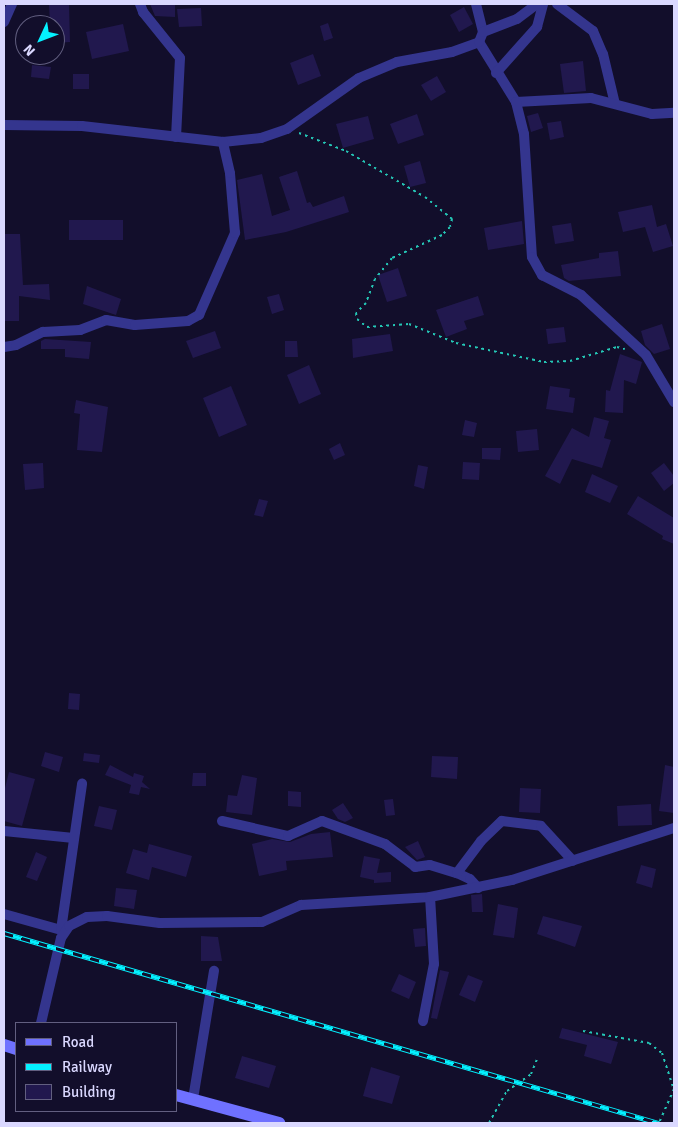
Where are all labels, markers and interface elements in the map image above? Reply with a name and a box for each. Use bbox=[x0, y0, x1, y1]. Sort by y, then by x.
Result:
north arrow bbox=[15, 15, 65, 65]
text: N bbox=[20, 41, 39, 59]
legend bbox=[15, 1022, 178, 1112]
text: Road bbox=[62, 1033, 94, 1051]
text: Railway bbox=[62, 1058, 112, 1076]
text: Building bbox=[62, 1083, 116, 1101]

